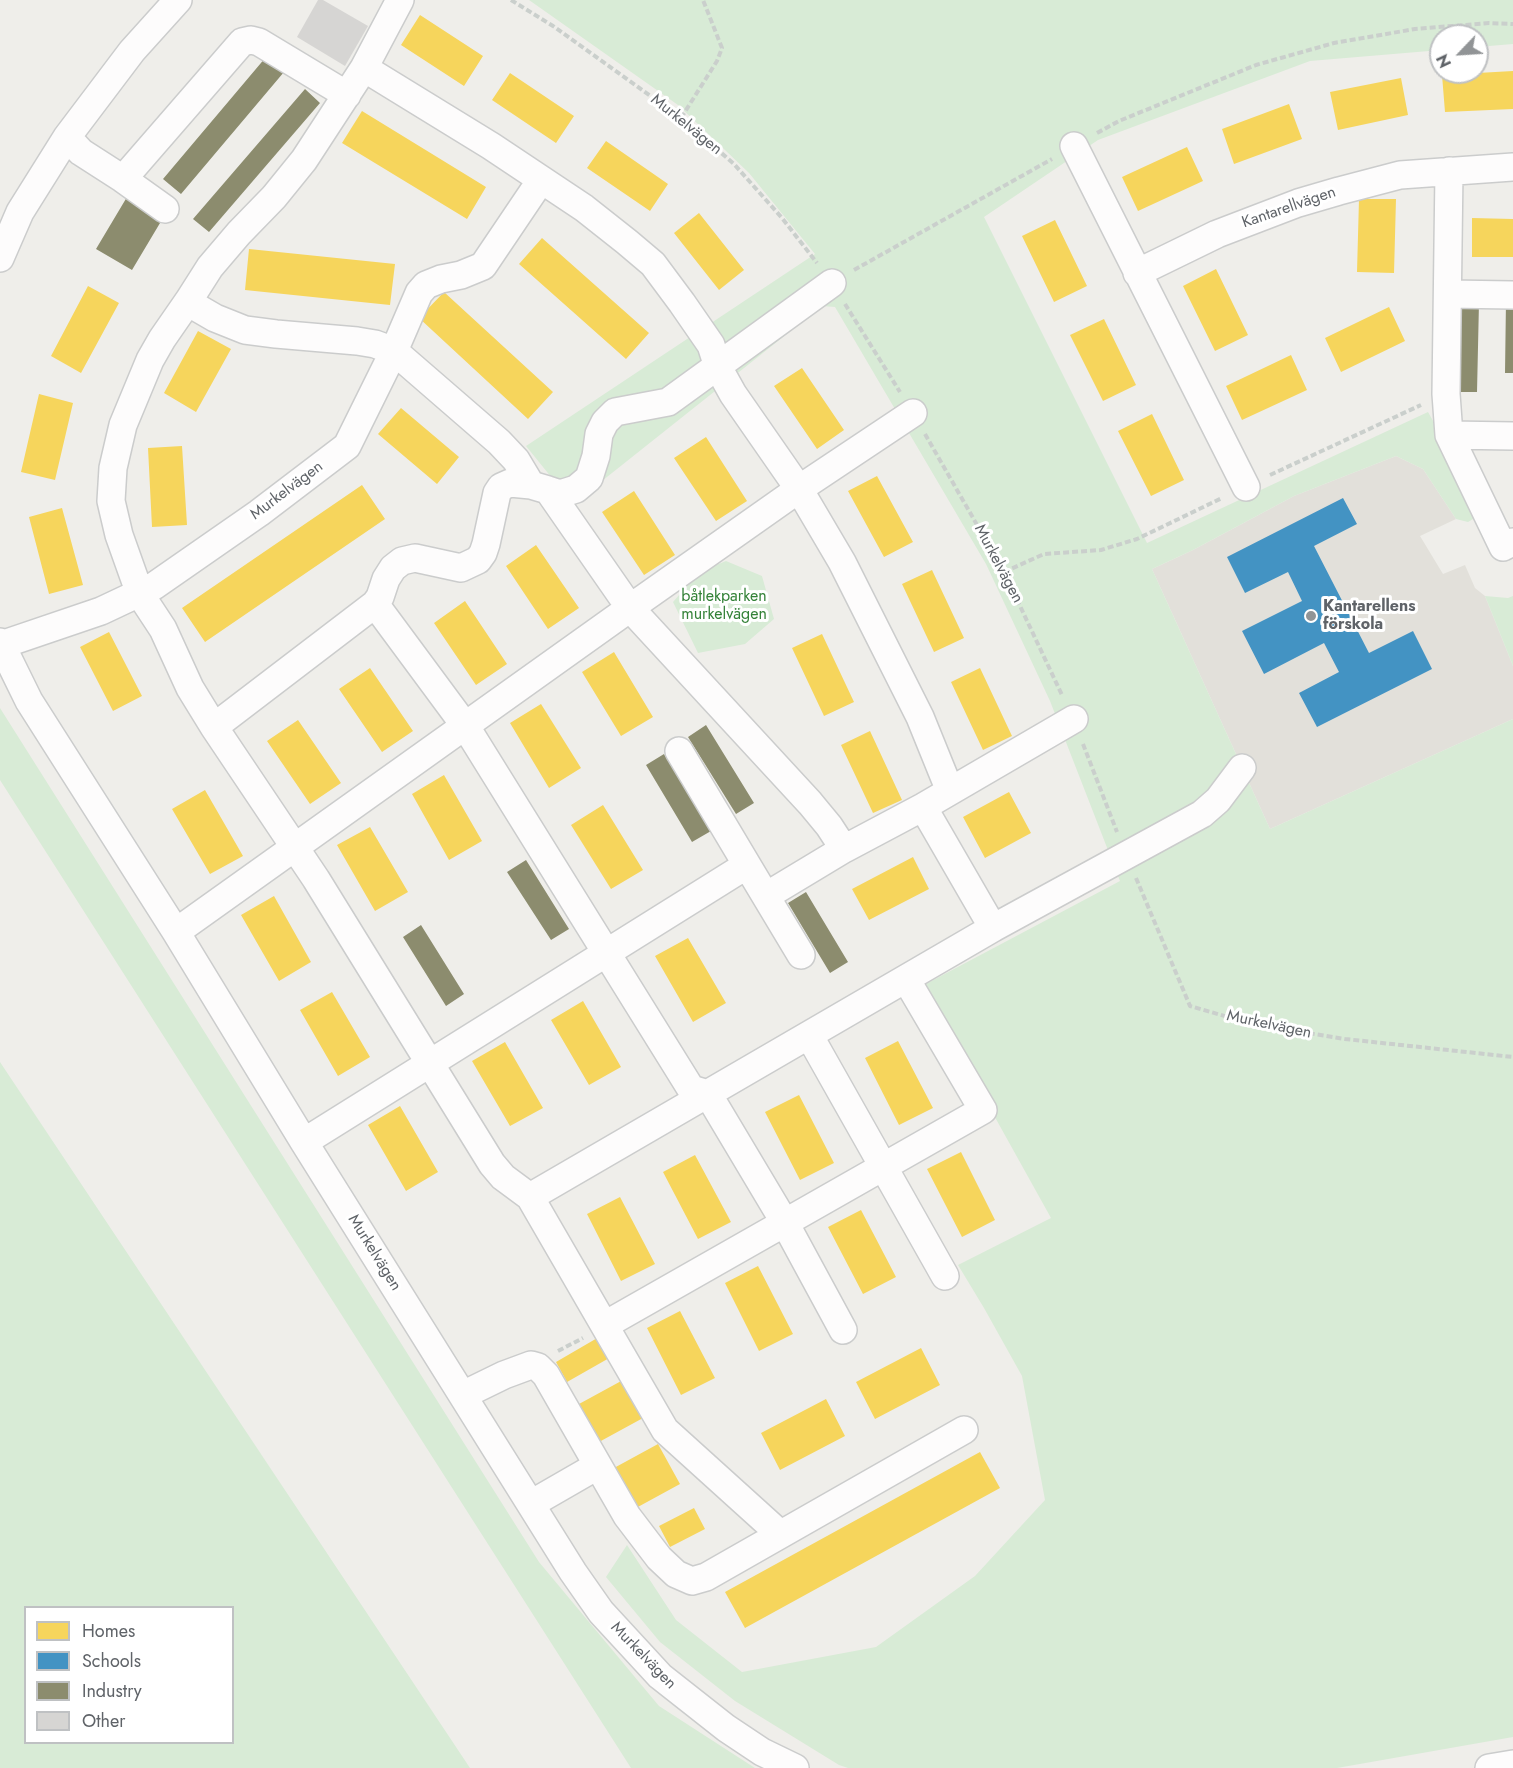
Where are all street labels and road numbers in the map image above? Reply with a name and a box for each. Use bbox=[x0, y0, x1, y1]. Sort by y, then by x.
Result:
street label: Murkelvägen bbox=[646, 90, 726, 160]
street label: Kantarellvägen bbox=[1240, 183, 1338, 233]
street label: Murkelvägen bbox=[247, 457, 327, 525]
street label: Murkelvägen bbox=[969, 521, 1027, 607]
street label: Murkelvägen bbox=[1225, 1007, 1313, 1043]
street label: Murkelvägen bbox=[343, 1211, 405, 1295]
street label: Murkelvägen bbox=[606, 1618, 680, 1694]

